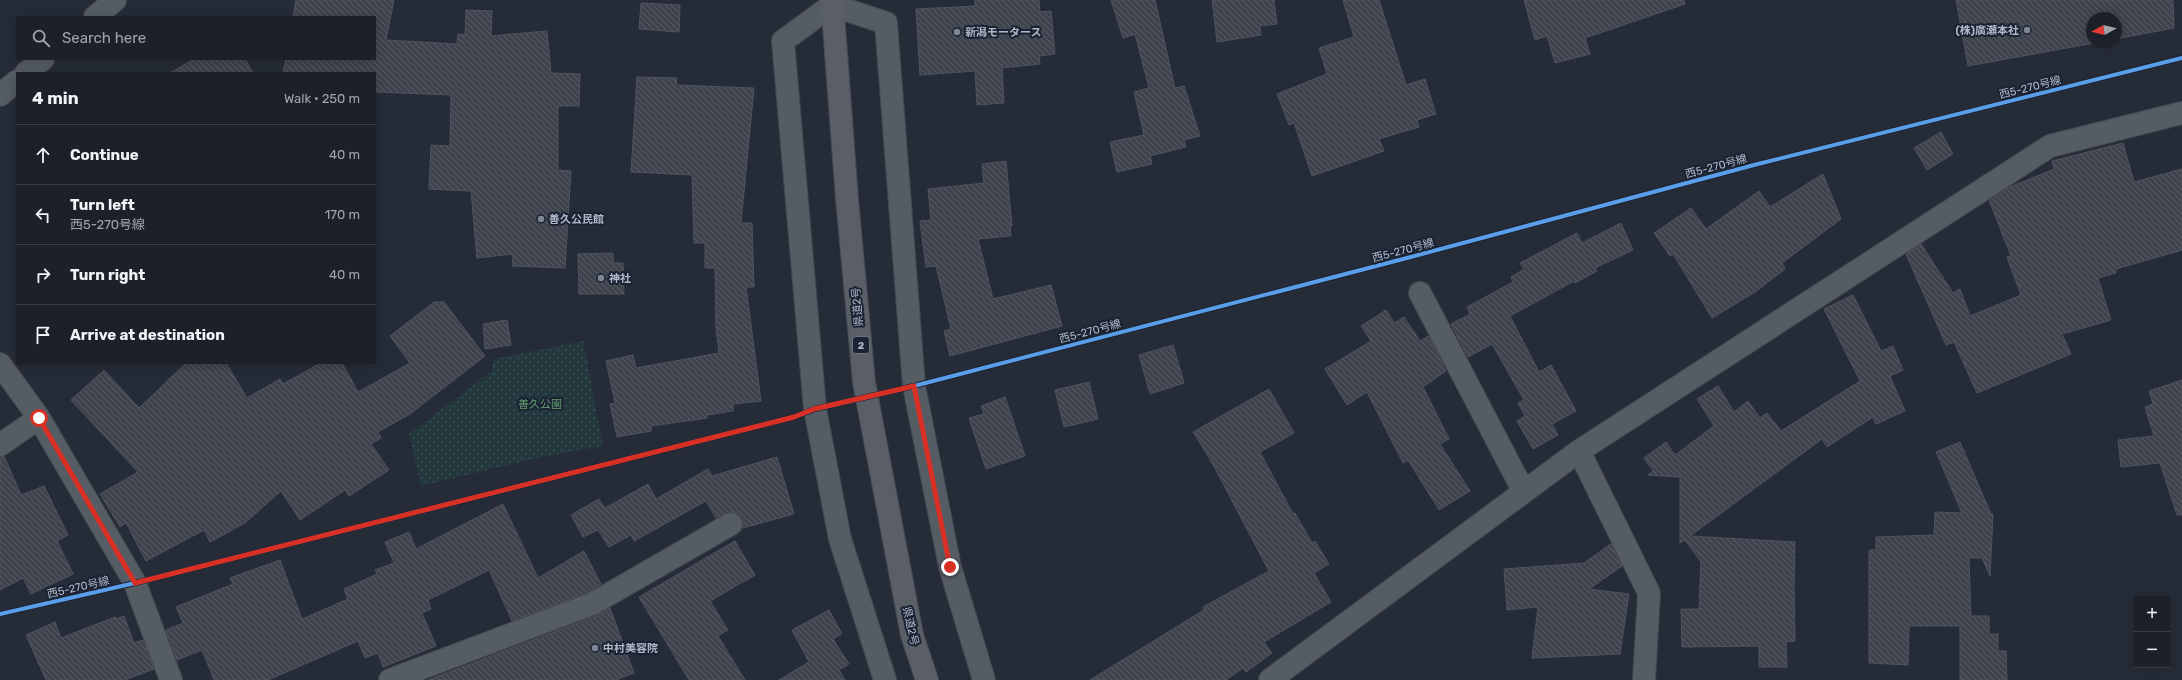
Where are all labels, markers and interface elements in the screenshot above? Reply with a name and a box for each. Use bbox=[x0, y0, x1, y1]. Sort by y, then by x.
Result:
north arrow bbox=[2086, 12, 2122, 48]
search box bbox=[16, 16, 376, 60]
place label: (株)廣瀬本社 bbox=[1956, 24, 2019, 37]
marker: (株)廣瀬本社 bbox=[2022, 25, 2032, 35]
place label: 新潟モータース bbox=[965, 26, 1041, 39]
icon: search bbox=[30, 27, 52, 49]
marker: 新潟モータース bbox=[952, 27, 962, 37]
text: Search here bbox=[62, 29, 146, 47]
street label: 西5-270号線 bbox=[1998, 73, 2063, 101]
text: 4 min bbox=[32, 88, 79, 108]
text: Walk · 250 m bbox=[284, 91, 360, 106]
icon: ahead bbox=[32, 144, 54, 166]
text: Continue bbox=[70, 146, 139, 164]
text: 40 m bbox=[329, 147, 360, 162]
street label: 西5-270号線 bbox=[1684, 152, 1748, 181]
text: Turn left bbox=[70, 196, 135, 214]
icon: left bbox=[32, 204, 54, 226]
text: 170 m bbox=[325, 207, 360, 222]
place label: 善久公民館 bbox=[549, 213, 604, 226]
marker: 善久公民館 bbox=[536, 214, 546, 224]
text: 西5-270号線 bbox=[70, 217, 145, 232]
street label: 西5-270号線 bbox=[1371, 236, 1435, 265]
icon: right bbox=[32, 264, 54, 286]
text: Turn right bbox=[70, 266, 145, 284]
text: 40 m bbox=[329, 267, 360, 282]
place label: 神社 bbox=[609, 272, 631, 285]
marker: 神社 bbox=[596, 273, 606, 283]
street label: 県道2号 bbox=[849, 287, 866, 327]
street label: 西5-270号線 bbox=[1058, 317, 1122, 346]
icon: arrive bbox=[32, 324, 54, 346]
text: Arrive at destination bbox=[70, 326, 225, 344]
road number: 2 bbox=[853, 337, 869, 353]
park label: 善久公園 bbox=[518, 398, 562, 411]
route start bbox=[30, 409, 48, 427]
route end bbox=[941, 558, 959, 576]
street label: 西5-270号線 bbox=[46, 574, 111, 601]
map controls bbox=[2134, 596, 2170, 668]
button: + bbox=[2134, 596, 2170, 632]
street label: 県道2号 bbox=[900, 605, 921, 647]
button: − bbox=[2134, 632, 2170, 668]
place label: 中村美容院 bbox=[603, 642, 658, 655]
marker: 中村美容院 bbox=[590, 643, 600, 653]

